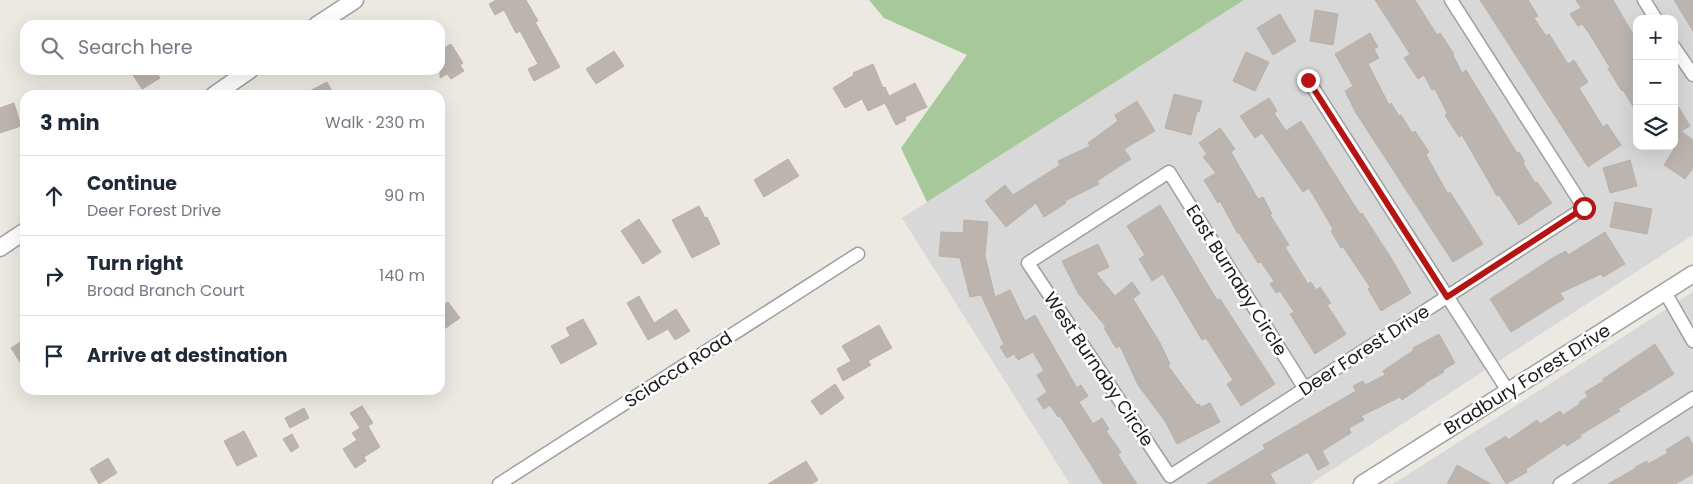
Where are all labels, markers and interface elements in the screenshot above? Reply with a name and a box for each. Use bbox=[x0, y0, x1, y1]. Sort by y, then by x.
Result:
map controls bbox=[1633, 15, 1678, 150]
button: + bbox=[1633, 15, 1678, 60]
search box bbox=[20, 20, 445, 75]
icon: search bbox=[38, 34, 66, 62]
text: Search here bbox=[78, 34, 192, 61]
button: − bbox=[1633, 60, 1678, 105]
route end bbox=[1297, 69, 1320, 92]
button: layers bbox=[1633, 105, 1678, 150]
text: 3 min bbox=[40, 108, 100, 137]
text: Walk · 230 m bbox=[325, 111, 425, 134]
text: Continue bbox=[87, 170, 177, 197]
icon: ahead bbox=[40, 182, 68, 210]
text: 90 m bbox=[384, 184, 425, 207]
route start bbox=[1573, 197, 1596, 220]
text: Deer Forest Drive bbox=[87, 199, 221, 222]
street label: East Burnaby Circle bbox=[1180, 200, 1294, 360]
text: Turn right bbox=[87, 250, 183, 277]
icon: right bbox=[40, 262, 68, 290]
text: 140 m bbox=[379, 264, 425, 287]
text: Broad Branch Court bbox=[87, 279, 245, 302]
street label: West Burnaby Circle bbox=[1038, 287, 1160, 451]
street label: Deer Forest Drive bbox=[1294, 298, 1434, 402]
street label: Bradbury Forest Drive bbox=[1439, 318, 1615, 440]
street label: Sciacca Road bbox=[619, 325, 737, 413]
icon: arrive bbox=[40, 342, 68, 370]
text: Arrive at destination bbox=[87, 342, 288, 369]

